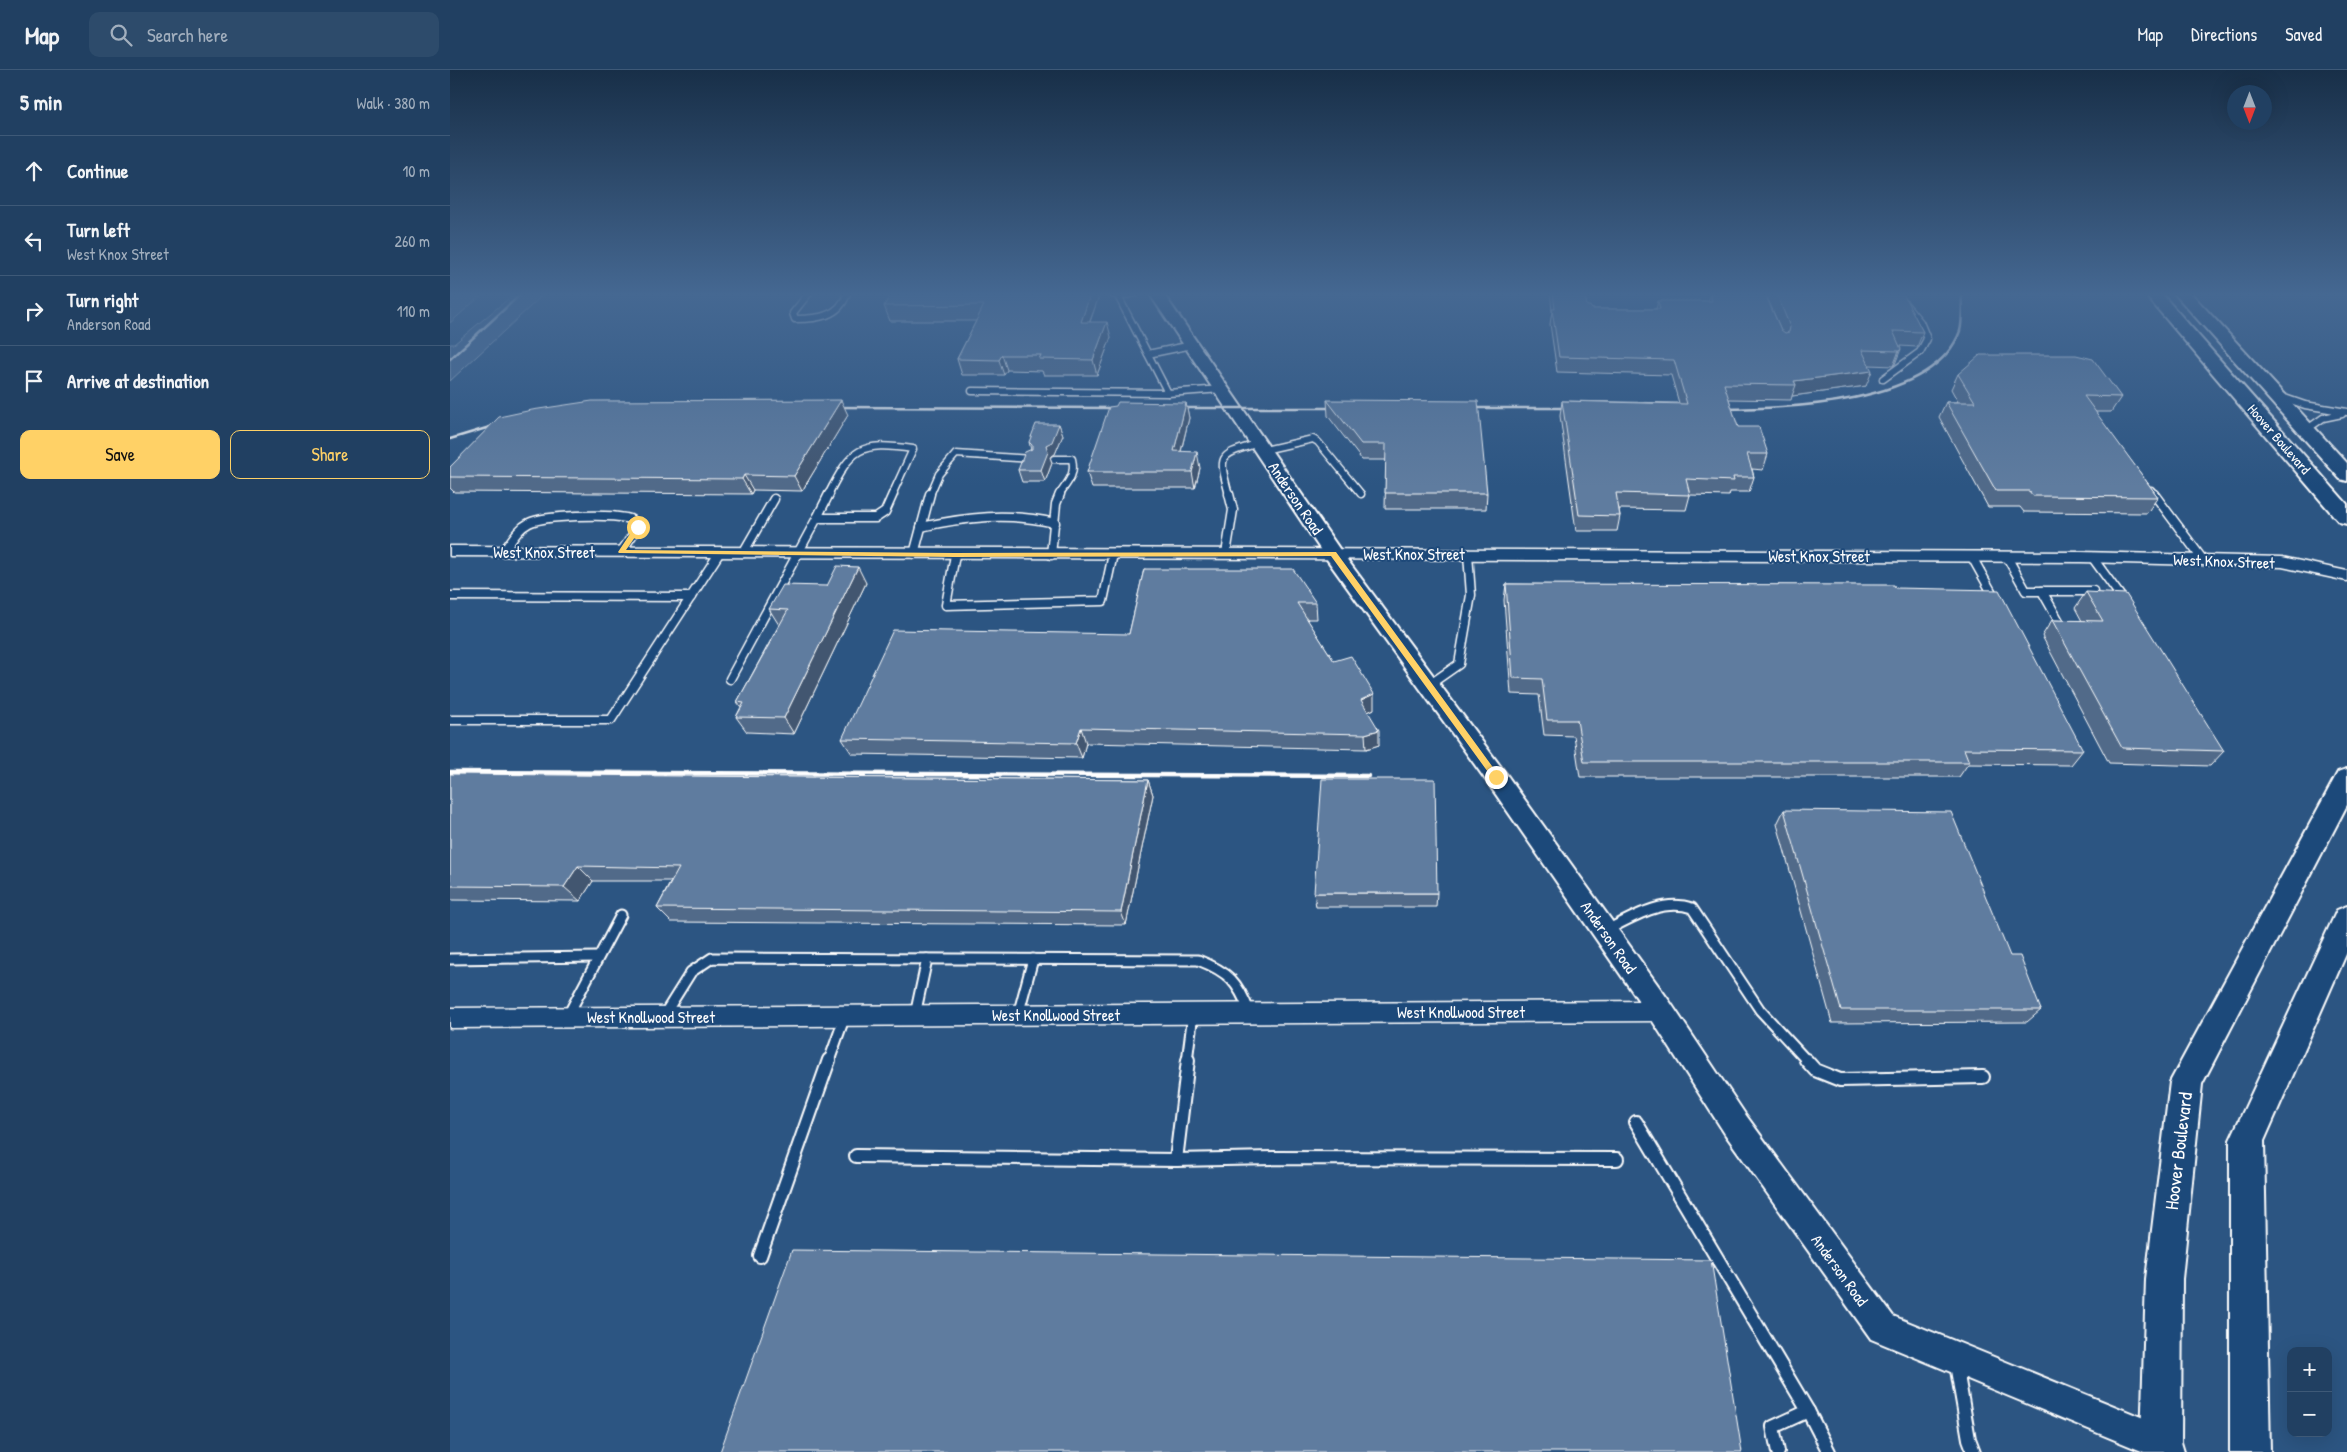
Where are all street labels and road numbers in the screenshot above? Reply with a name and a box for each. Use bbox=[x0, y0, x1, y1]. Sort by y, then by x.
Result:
street label: Hoover Boulevard bbox=[2244, 400, 2315, 478]
street label: Anderson Road bbox=[1264, 457, 1328, 539]
street label: West Knox Street bbox=[493, 541, 595, 563]
street label: West Knox Street bbox=[1363, 543, 1465, 565]
street label: West Knox Street bbox=[1768, 545, 1870, 567]
street label: West Knox Street bbox=[2173, 548, 2276, 574]
street label: Anderson Road bbox=[1576, 896, 1642, 978]
street label: West Knollwood Street bbox=[1397, 1001, 1525, 1023]
street label: West Knollwood Street bbox=[992, 1004, 1120, 1026]
street label: West Knollwood Street bbox=[587, 1006, 715, 1028]
street label: Hoover Boulevard bbox=[2158, 1090, 2198, 1211]
street label: Anderson Road bbox=[1807, 1230, 1873, 1310]

